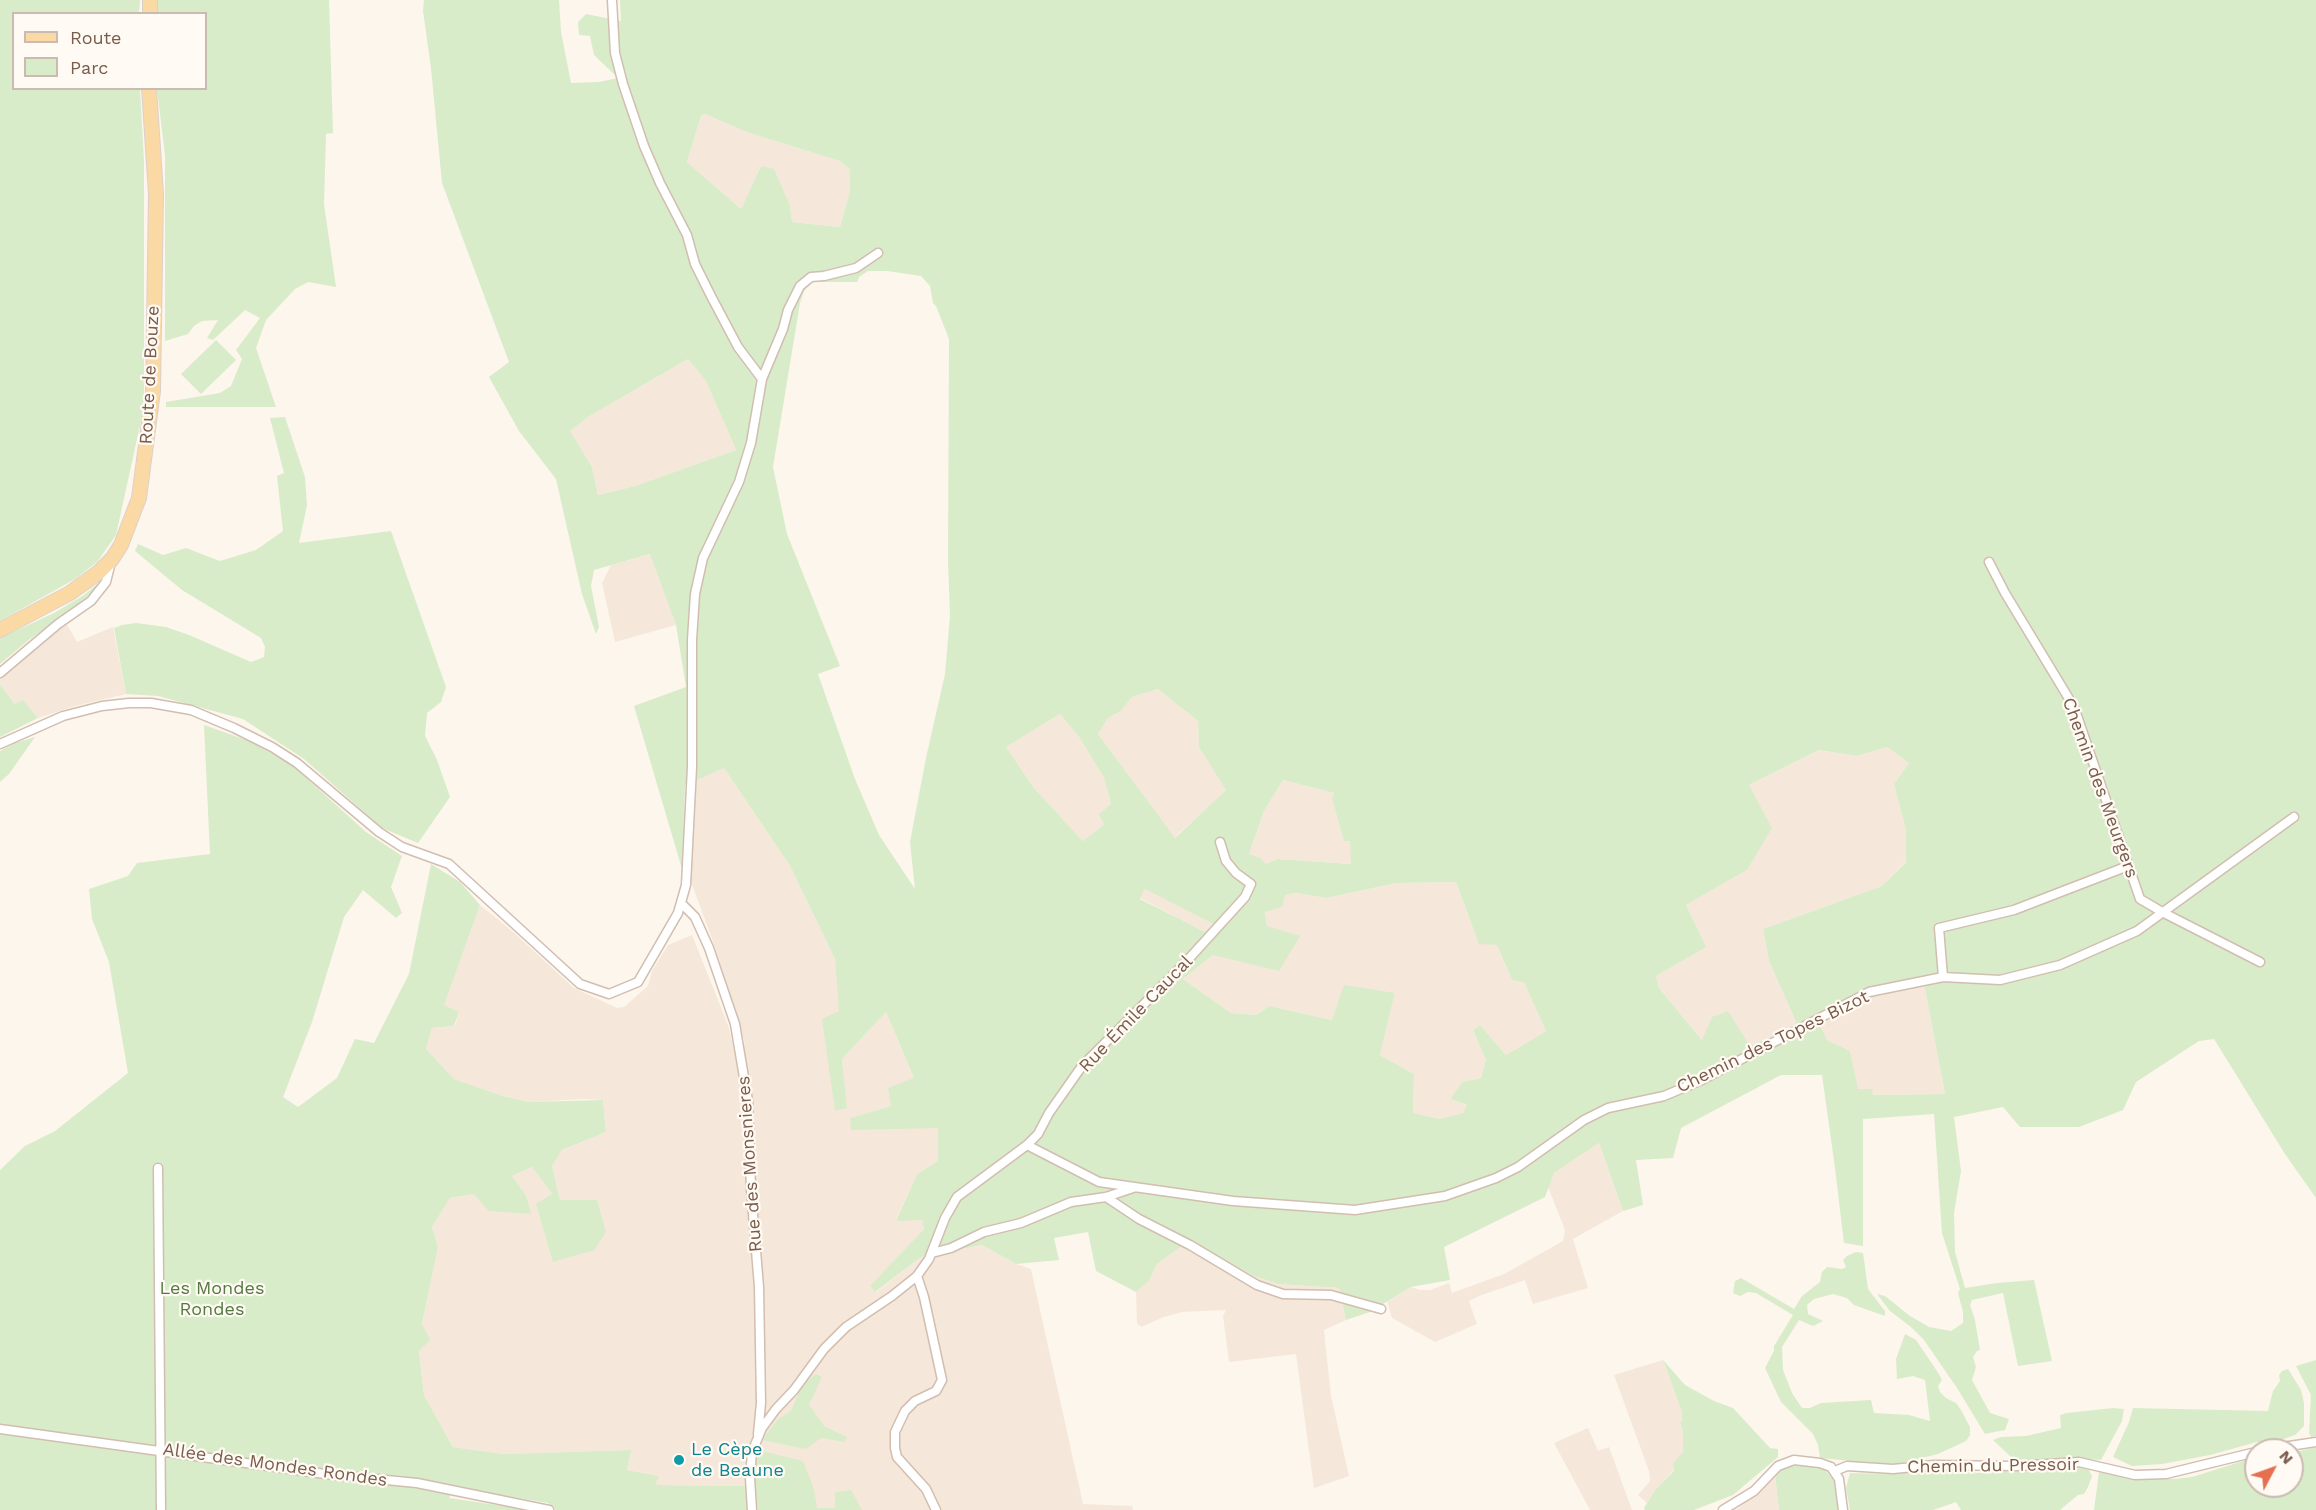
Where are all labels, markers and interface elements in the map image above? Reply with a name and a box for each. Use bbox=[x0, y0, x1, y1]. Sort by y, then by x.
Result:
legend bbox=[12, 12, 207, 90]
text: Route bbox=[70, 27, 122, 48]
text: Parc bbox=[70, 57, 108, 78]
street label: Route de Bouze bbox=[136, 305, 164, 445]
street label: Chemin des Meurgers bbox=[2057, 695, 2143, 881]
street label: Rue Émile Caucal bbox=[1075, 951, 1197, 1077]
street label: Chemin des Topes Bizot bbox=[1673, 986, 1873, 1098]
street label: Rue des Monsnieres bbox=[733, 1075, 767, 1253]
park label: Les Mondes Rondes bbox=[160, 1278, 264, 1320]
north arrow bbox=[2244, 1438, 2304, 1498]
street label: Allée des Mondes Rondes bbox=[161, 1439, 389, 1491]
place label: Le Cèpe de Beaune bbox=[691, 1439, 784, 1482]
text: N bbox=[2275, 1446, 2298, 1468]
marker: Le Cèpe de Beaune bbox=[672, 1453, 686, 1467]
street label: Chemin du Pressoir bbox=[1907, 1454, 2079, 1478]

